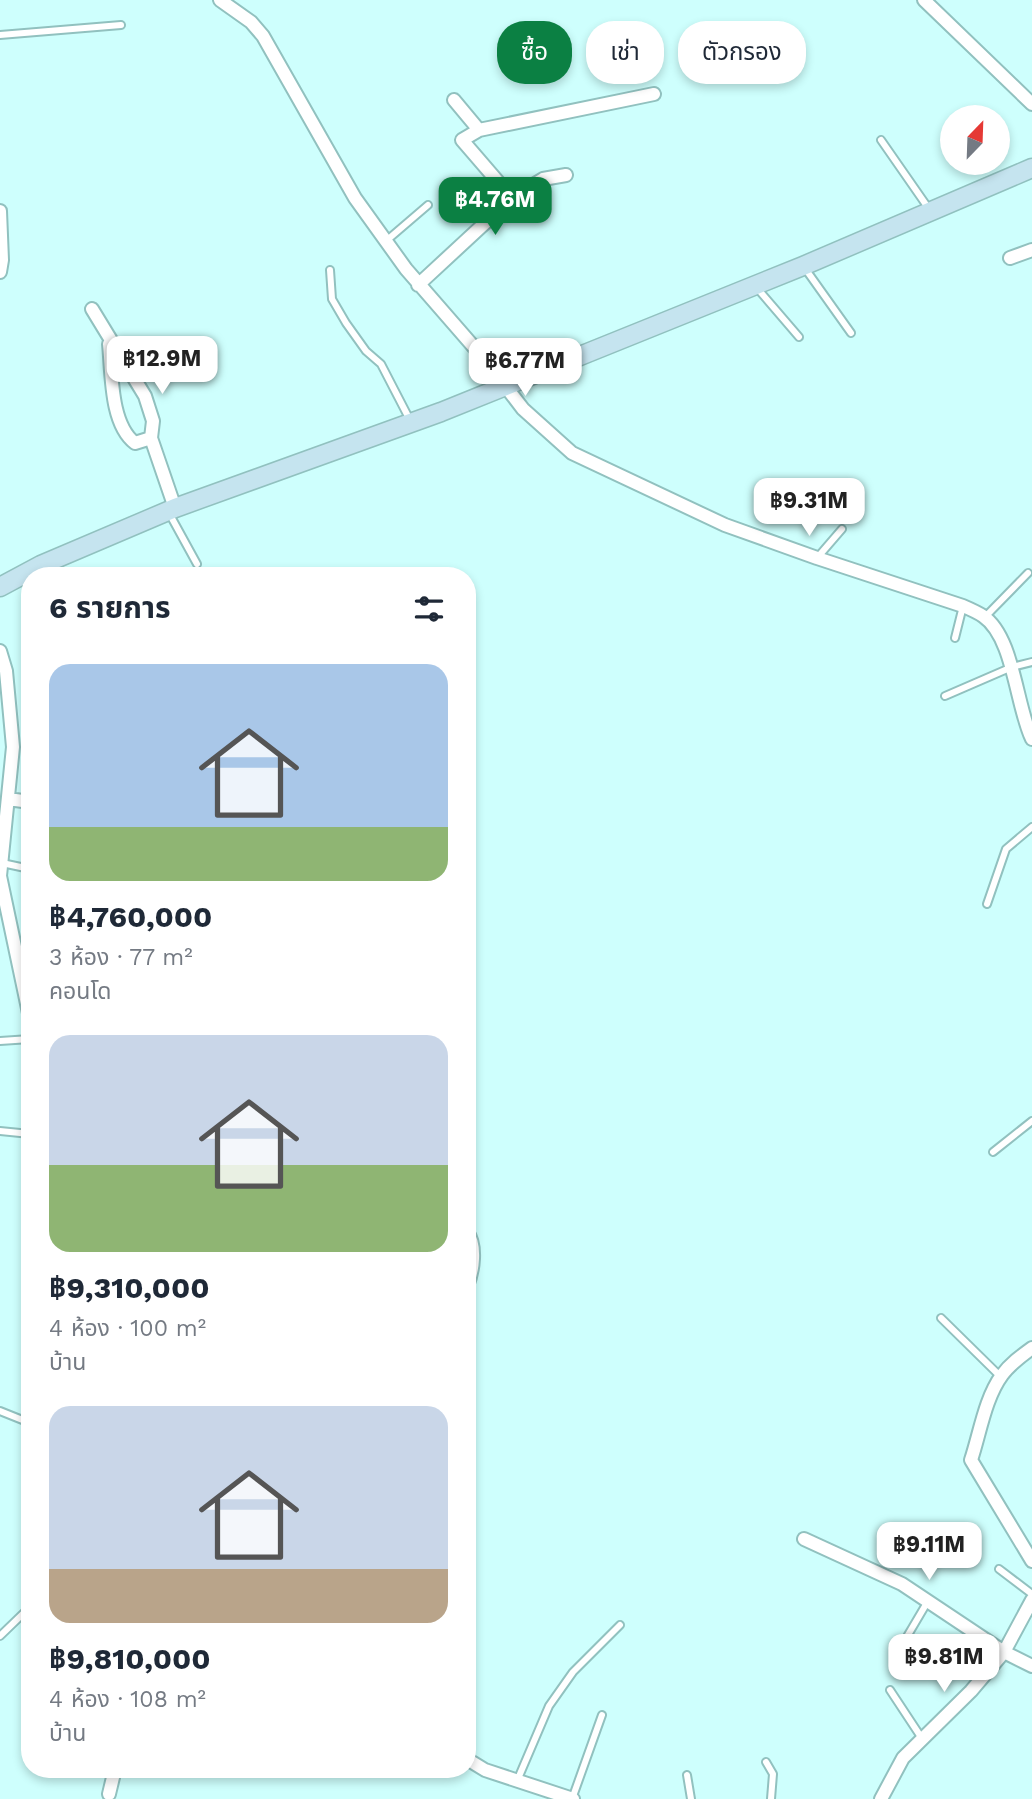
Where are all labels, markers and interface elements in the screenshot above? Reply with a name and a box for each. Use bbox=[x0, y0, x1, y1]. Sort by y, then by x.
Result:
chip: ซื้อ bbox=[497, 21, 572, 84]
chip: เช่า bbox=[586, 21, 664, 84]
chip: ตัวกรอง bbox=[678, 21, 806, 84]
north arrow bbox=[940, 105, 1010, 175]
map controls bbox=[940, 105, 1010, 175]
pin: ฿4.76M bbox=[438, 177, 552, 237]
text: ฿4.76M bbox=[455, 186, 535, 213]
pin: ฿12.9M bbox=[105, 336, 219, 396]
pin: ฿6.77M bbox=[468, 338, 582, 398]
text: ฿12.9M bbox=[123, 345, 201, 372]
text: ฿6.77M bbox=[485, 347, 565, 374]
pin: ฿9.31M bbox=[752, 478, 866, 538]
text: ฿9.31M bbox=[770, 487, 848, 514]
text: 6 รายการ bbox=[49, 590, 171, 625]
icon: filters bbox=[410, 590, 448, 628]
icon: home bbox=[186, 710, 312, 836]
text: ฿4,760,000 bbox=[49, 899, 212, 934]
text: 3 ห้อง · 77 m² bbox=[49, 944, 193, 971]
text: คอนโด bbox=[49, 978, 111, 1005]
icon: home bbox=[186, 1081, 312, 1207]
text: ฿9,310,000 bbox=[49, 1270, 210, 1305]
text: 4 ห้อง · 100 m² bbox=[49, 1315, 206, 1342]
text: บ้าน bbox=[49, 1349, 86, 1376]
icon: home bbox=[186, 1452, 312, 1578]
pin: ฿9.11M bbox=[872, 1522, 986, 1582]
text: ฿9.11M bbox=[893, 1531, 965, 1558]
pin: ฿9.81M bbox=[887, 1634, 1001, 1694]
text: ฿9,810,000 bbox=[49, 1641, 211, 1676]
text: ฿9.81M bbox=[904, 1643, 984, 1670]
text: 4 ห้อง · 108 m² bbox=[49, 1686, 206, 1713]
text: บ้าน bbox=[49, 1720, 86, 1747]

